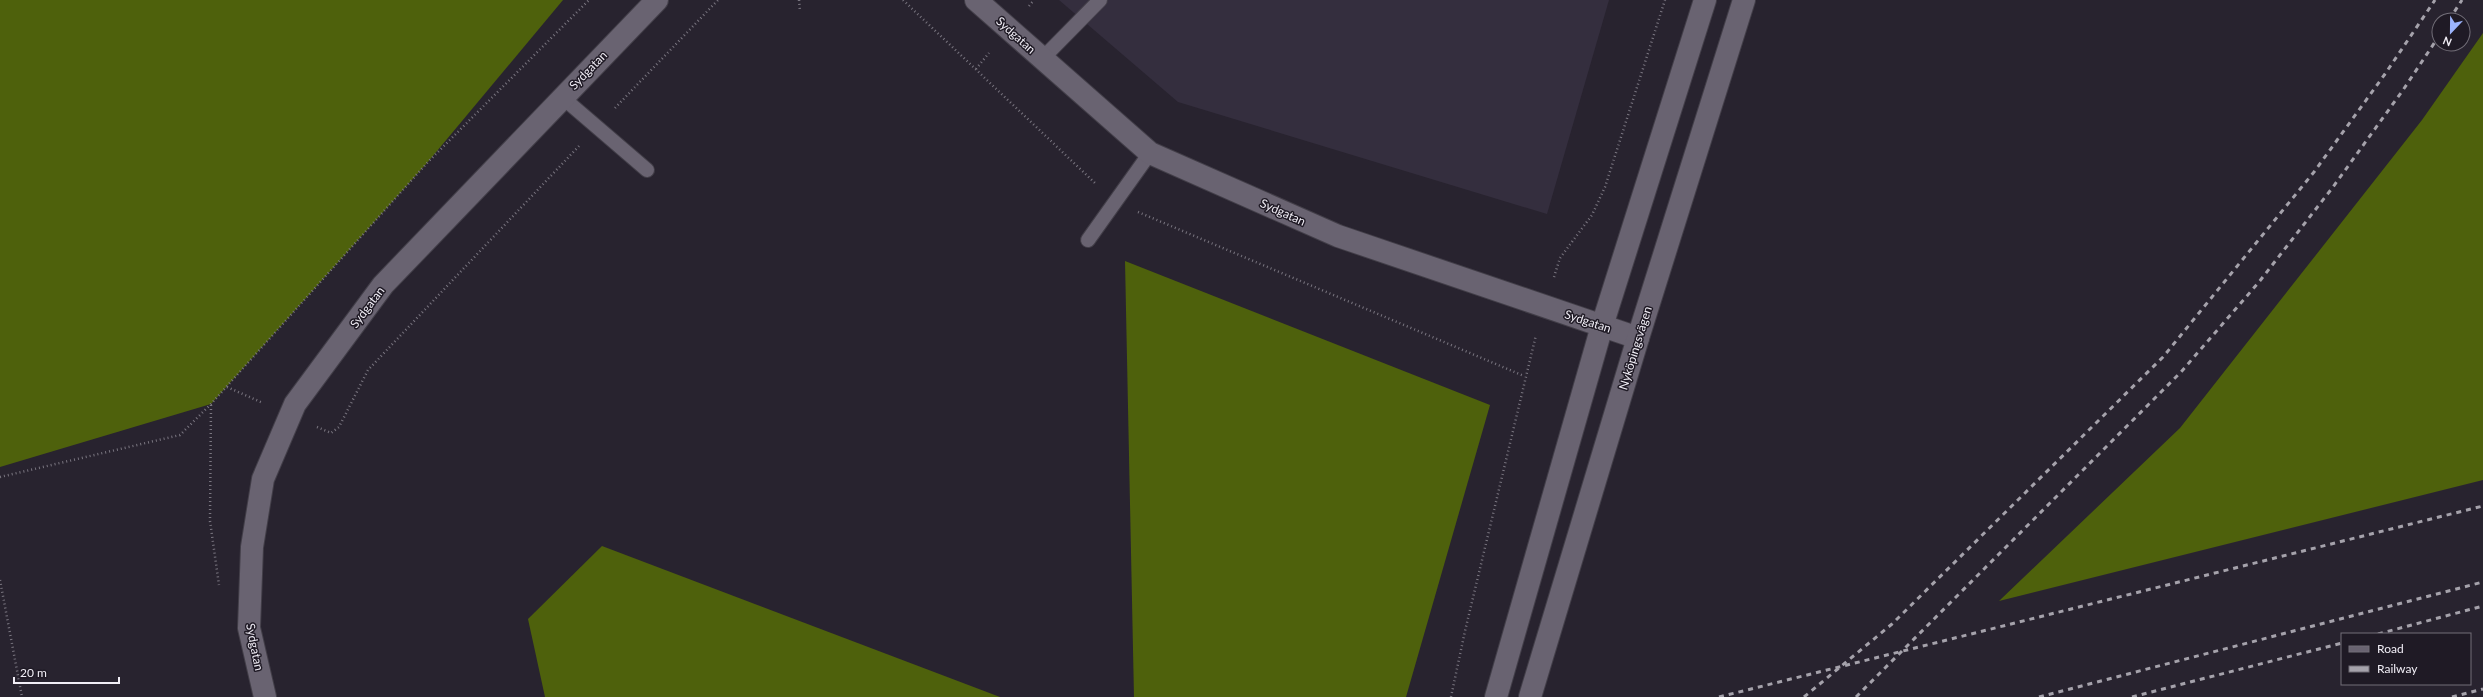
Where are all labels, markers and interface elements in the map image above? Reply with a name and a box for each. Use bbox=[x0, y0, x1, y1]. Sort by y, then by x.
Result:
north arrow bbox=[2431, 12, 2471, 52]
street label: Sydgatan bbox=[993, 13, 1039, 57]
text: N bbox=[2441, 34, 2453, 49]
street label: Sydgatan bbox=[566, 48, 610, 92]
street label: Sydgatan bbox=[1258, 195, 1308, 229]
street label: Sydgatan bbox=[347, 283, 387, 331]
street label: Nyköpingsvägen bbox=[1615, 304, 1655, 392]
street label: Sydgatan bbox=[1563, 306, 1613, 336]
street label: Sydgatan bbox=[243, 622, 267, 672]
legend bbox=[2341, 633, 2471, 685]
text: Road bbox=[2377, 641, 2404, 656]
scale bar bbox=[14, 659, 119, 685]
text: Railway bbox=[2377, 661, 2418, 676]
text: 20 m bbox=[20, 665, 47, 680]

